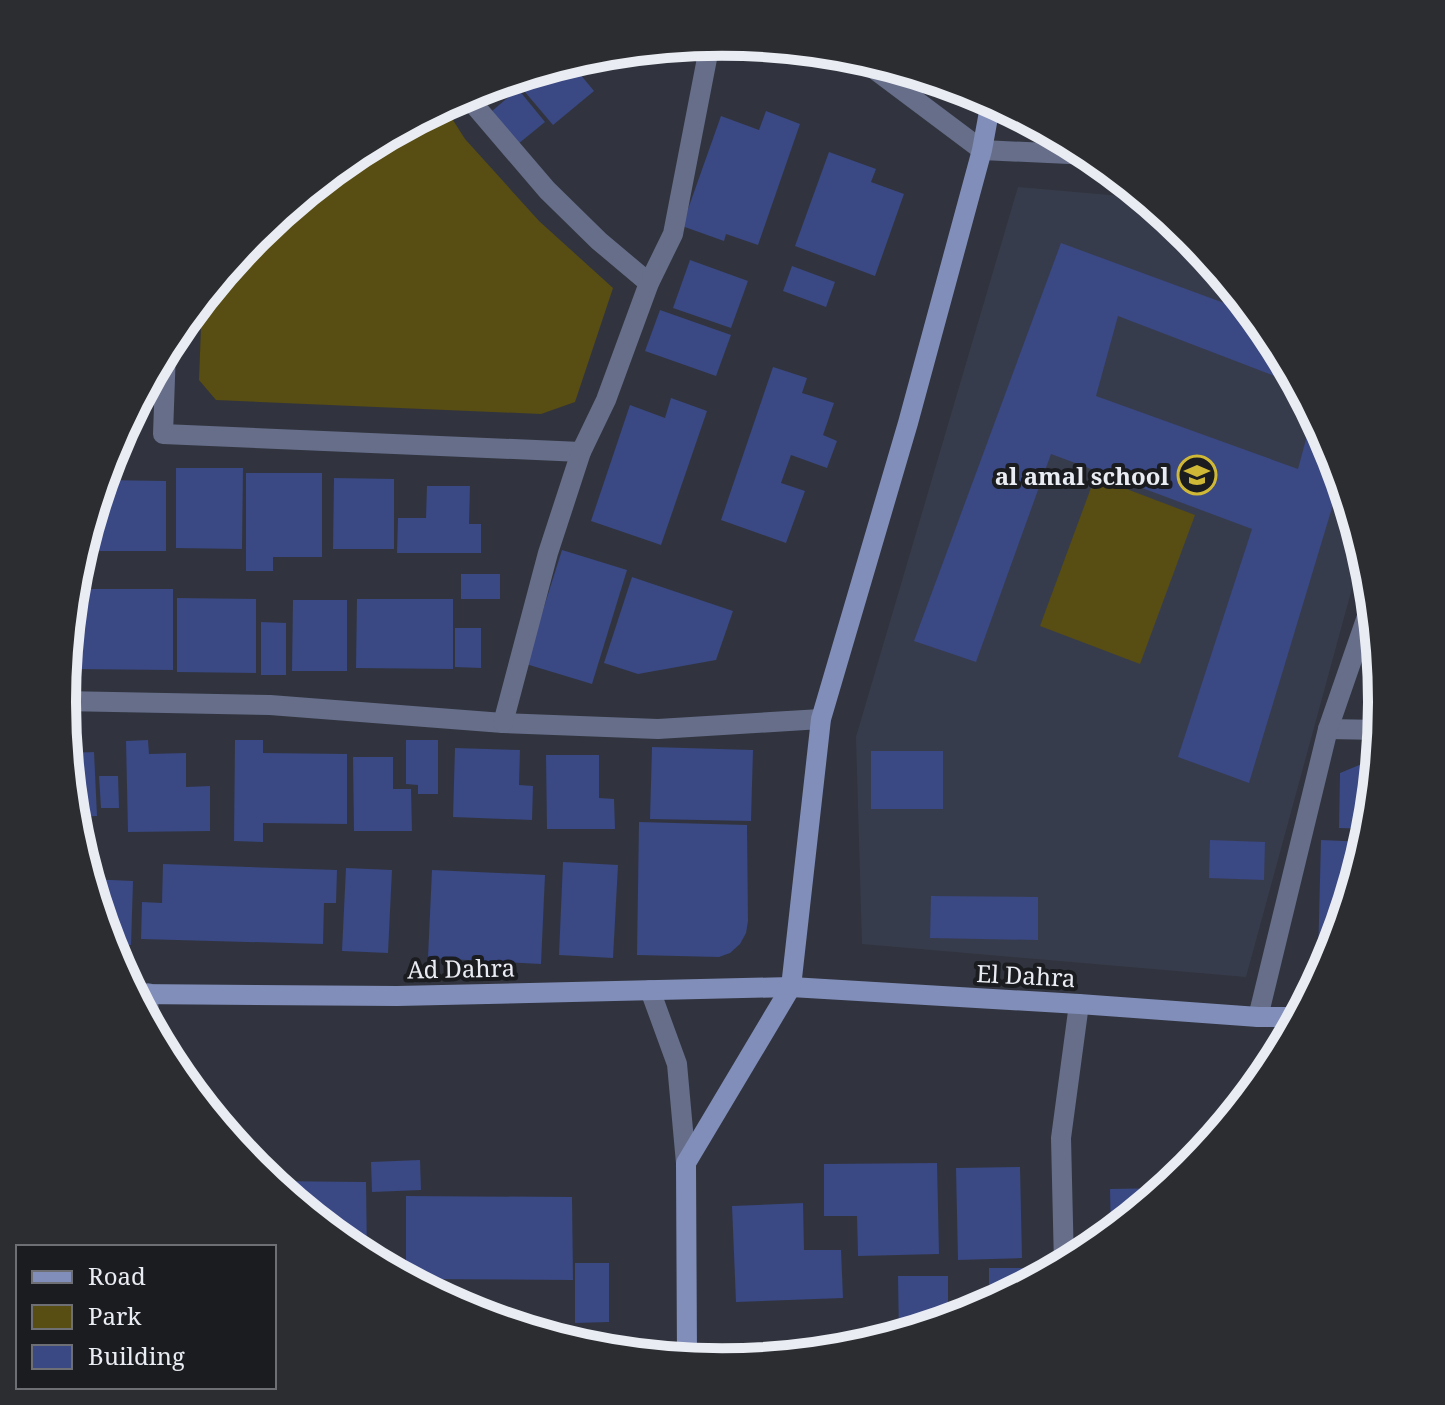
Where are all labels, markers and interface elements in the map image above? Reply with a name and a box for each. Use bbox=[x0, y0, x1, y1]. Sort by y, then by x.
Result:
school or university icon: al amal school bbox=[1176, 454, 1218, 496]
place label: al amal school bbox=[995, 459, 1170, 492]
street label: Ad Dahra bbox=[407, 951, 515, 985]
street label: El Dahra bbox=[976, 956, 1076, 994]
legend bbox=[16, 1245, 276, 1389]
text: Road bbox=[88, 1259, 146, 1292]
text: Park bbox=[88, 1299, 142, 1332]
text: Building bbox=[88, 1339, 185, 1372]

